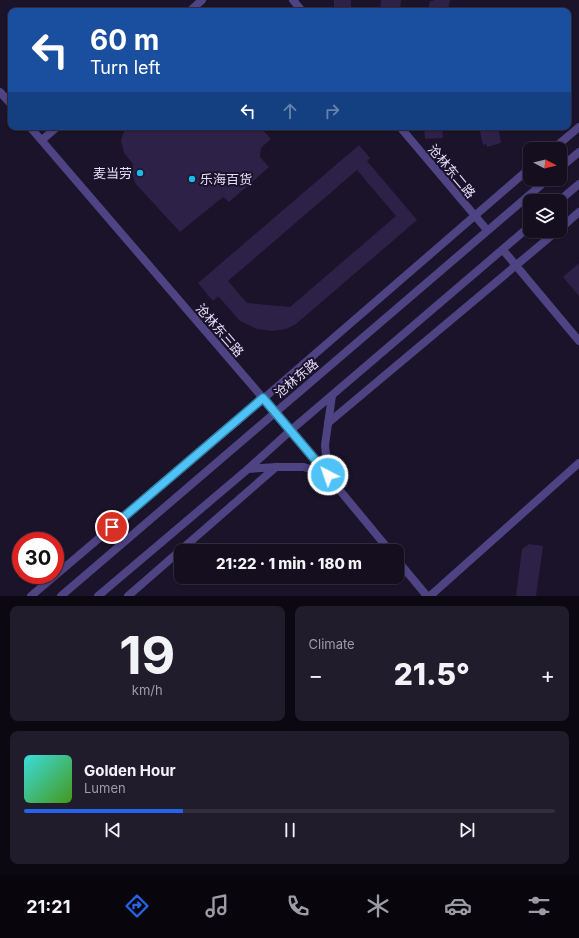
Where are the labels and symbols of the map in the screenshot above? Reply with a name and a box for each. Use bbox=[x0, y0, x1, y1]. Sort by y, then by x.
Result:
street label: 沧林东二路 bbox=[425, 141, 479, 201]
north arrow bbox=[523, 142, 567, 186]
place label: 麦当劳 bbox=[93, 165, 132, 181]
marker: 麦当劳 bbox=[135, 168, 145, 178]
place label: 乐海百货 bbox=[200, 171, 252, 187]
marker: 乐海百货 bbox=[187, 174, 197, 184]
street label: 沧林东三路 bbox=[193, 300, 247, 360]
street label: 沧林东路 bbox=[271, 355, 321, 401]
position arrow bbox=[307, 454, 349, 496]
pin bbox=[95, 510, 129, 544]
speed limit sign: 30 bbox=[12, 532, 64, 584]

